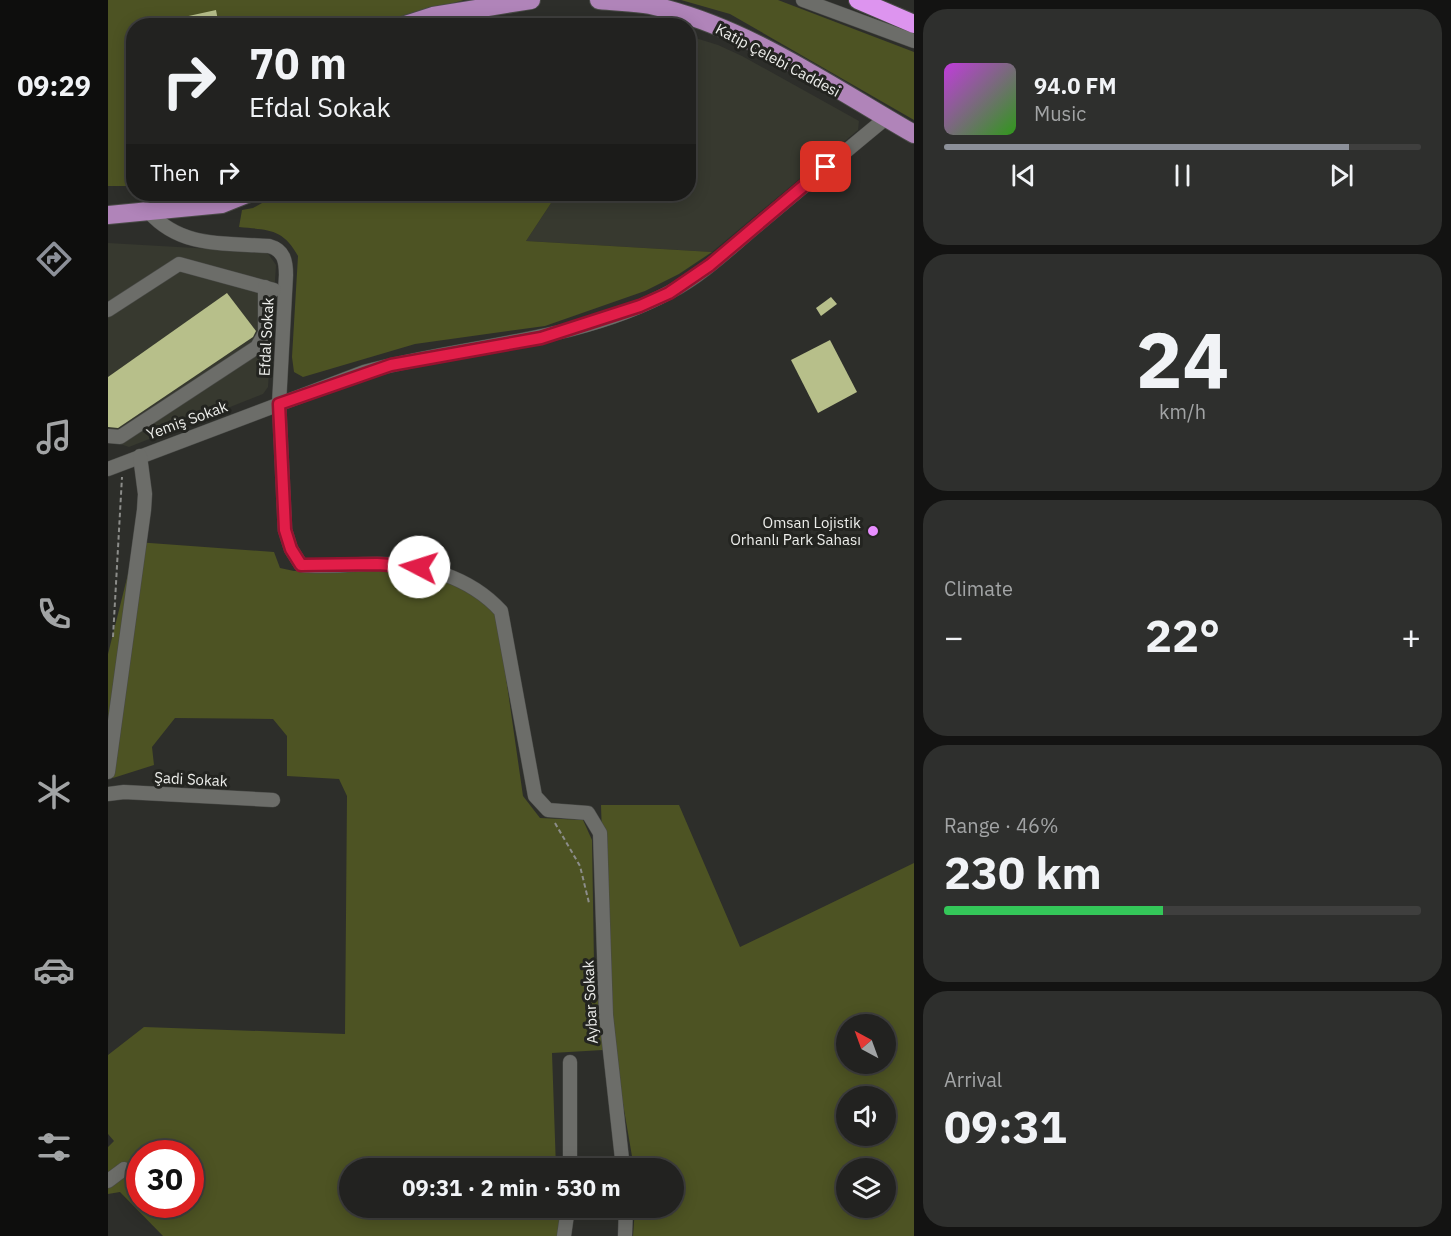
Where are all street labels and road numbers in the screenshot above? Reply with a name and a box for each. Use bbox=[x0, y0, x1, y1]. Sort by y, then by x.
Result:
street label: Katip Çelebi Caddesi bbox=[712, 19, 844, 101]
street label: Efdal Sokak bbox=[254, 297, 278, 377]
street label: Yemiş Sokak bbox=[144, 397, 230, 443]
street label: Şadi Sokak bbox=[154, 768, 228, 790]
street label: Aybar Sokak bbox=[578, 960, 602, 1044]

